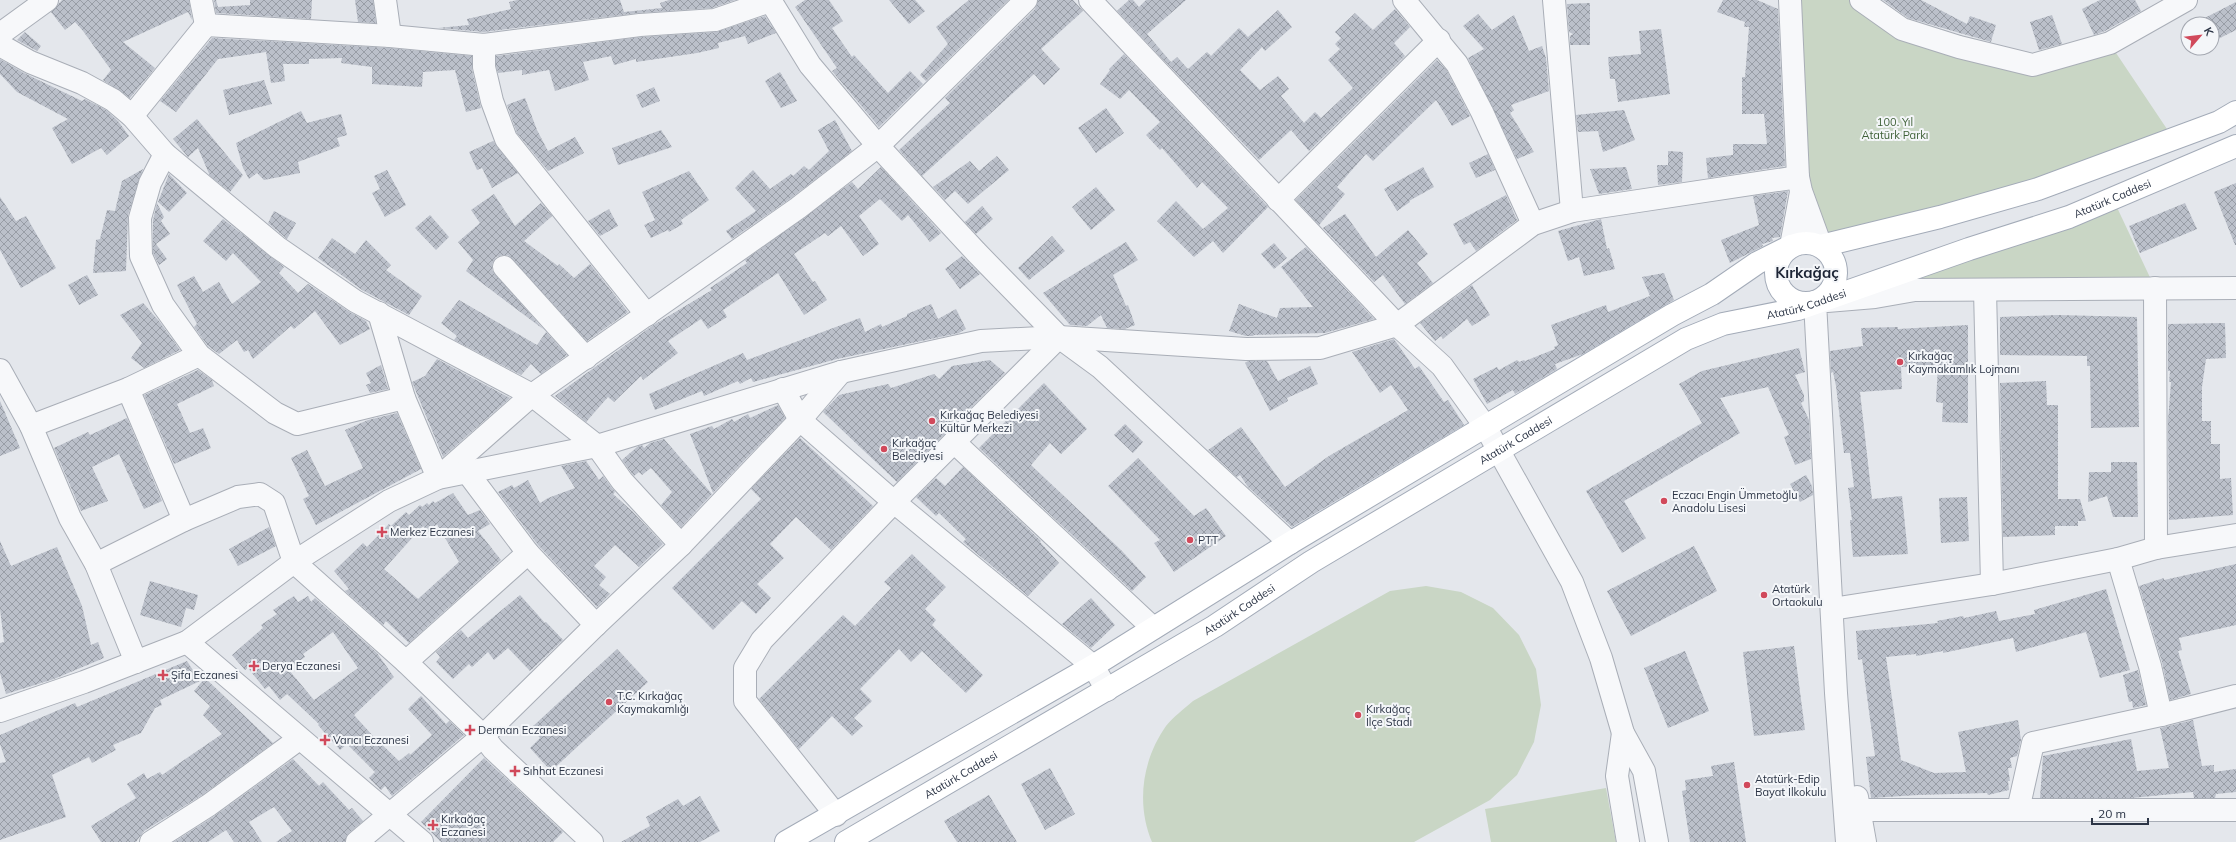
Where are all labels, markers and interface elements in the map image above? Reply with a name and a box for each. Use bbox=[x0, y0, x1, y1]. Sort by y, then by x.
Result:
north arrow bbox=[2180, 16, 2220, 56]
text: K bbox=[2201, 25, 2217, 38]
park label: 100. Yıl Atatürk Parkı bbox=[1862, 115, 1928, 142]
street label: Atatürk Caddesi bbox=[2072, 176, 2153, 221]
district label: Kırkağaç bbox=[1775, 263, 1839, 282]
street label: Atatürk Caddesi bbox=[1765, 286, 1848, 322]
place label: Kırkağaç Kaymakamlık Lojmanı bbox=[1908, 349, 2019, 376]
marker: Kırkağaç Kaymakamlık Lojmanı bbox=[1895, 357, 1905, 367]
place label: Kırkağaç Belediyesi Kültür Merkezi bbox=[940, 408, 1038, 435]
street label: Atatürk Caddesi bbox=[1477, 413, 1555, 467]
marker: Kırkağaç Belediyesi Kültür Merkezi bbox=[927, 416, 937, 426]
place label: Kırkağaç Belediyesi bbox=[892, 436, 943, 463]
marker: Kırkağaç Belediyesi bbox=[879, 444, 889, 454]
place label: Eczacı Engin Ümmetoğlu Anadolu Lisesi bbox=[1672, 488, 1798, 515]
marker: Eczacı Engin Ümmetoğlu Anadolu Lisesi bbox=[1659, 496, 1669, 506]
place label: Merkez Eczanesi bbox=[390, 525, 474, 539]
marker: Merkez Eczanesi bbox=[377, 527, 387, 537]
place label: PTT bbox=[1198, 533, 1219, 547]
marker: PTT bbox=[1185, 535, 1195, 545]
street label: Atatürk Caddesi bbox=[1201, 581, 1278, 638]
place label: Atatürk Ortaokulu bbox=[1772, 582, 1822, 609]
marker: Atatürk Ortaokulu bbox=[1759, 590, 1769, 600]
place label: Derya Eczanesi bbox=[262, 659, 340, 673]
marker: Derya Eczanesi bbox=[249, 661, 259, 671]
place label: Şifa Eczanesi bbox=[171, 668, 238, 682]
marker: Şifa Eczanesi bbox=[158, 670, 168, 680]
place label: T.C. Kırkağaç Kaymakamlığı bbox=[617, 689, 689, 716]
marker: T.C. Kırkağaç Kaymakamlığı bbox=[604, 697, 614, 707]
place label: Kırkağaç İlçe Stadı bbox=[1366, 702, 1412, 729]
marker: Kırkağaç İlçe Stadı bbox=[1353, 710, 1363, 720]
place label: Derman Eczanesi bbox=[478, 723, 566, 737]
marker: Derman Eczanesi bbox=[465, 725, 475, 735]
place label: Varıcı Eczanesi bbox=[333, 733, 409, 747]
marker: Varıcı Eczanesi bbox=[320, 735, 330, 745]
street label: Atatürk Caddesi bbox=[922, 748, 1000, 802]
place label: Sıhhat Eczanesi bbox=[523, 764, 603, 778]
marker: Sıhhat Eczanesi bbox=[510, 766, 520, 776]
place label: Atatürk-Edip Bayat İlkokulu bbox=[1755, 772, 1826, 799]
marker: Atatürk-Edip Bayat İlkokulu bbox=[1742, 780, 1752, 790]
scale bar bbox=[2092, 800, 2148, 826]
text: 20 m bbox=[2098, 806, 2126, 821]
place label: Kırkağaç Eczanesi bbox=[441, 812, 486, 839]
marker: Kırkağaç Eczanesi bbox=[428, 820, 438, 830]

